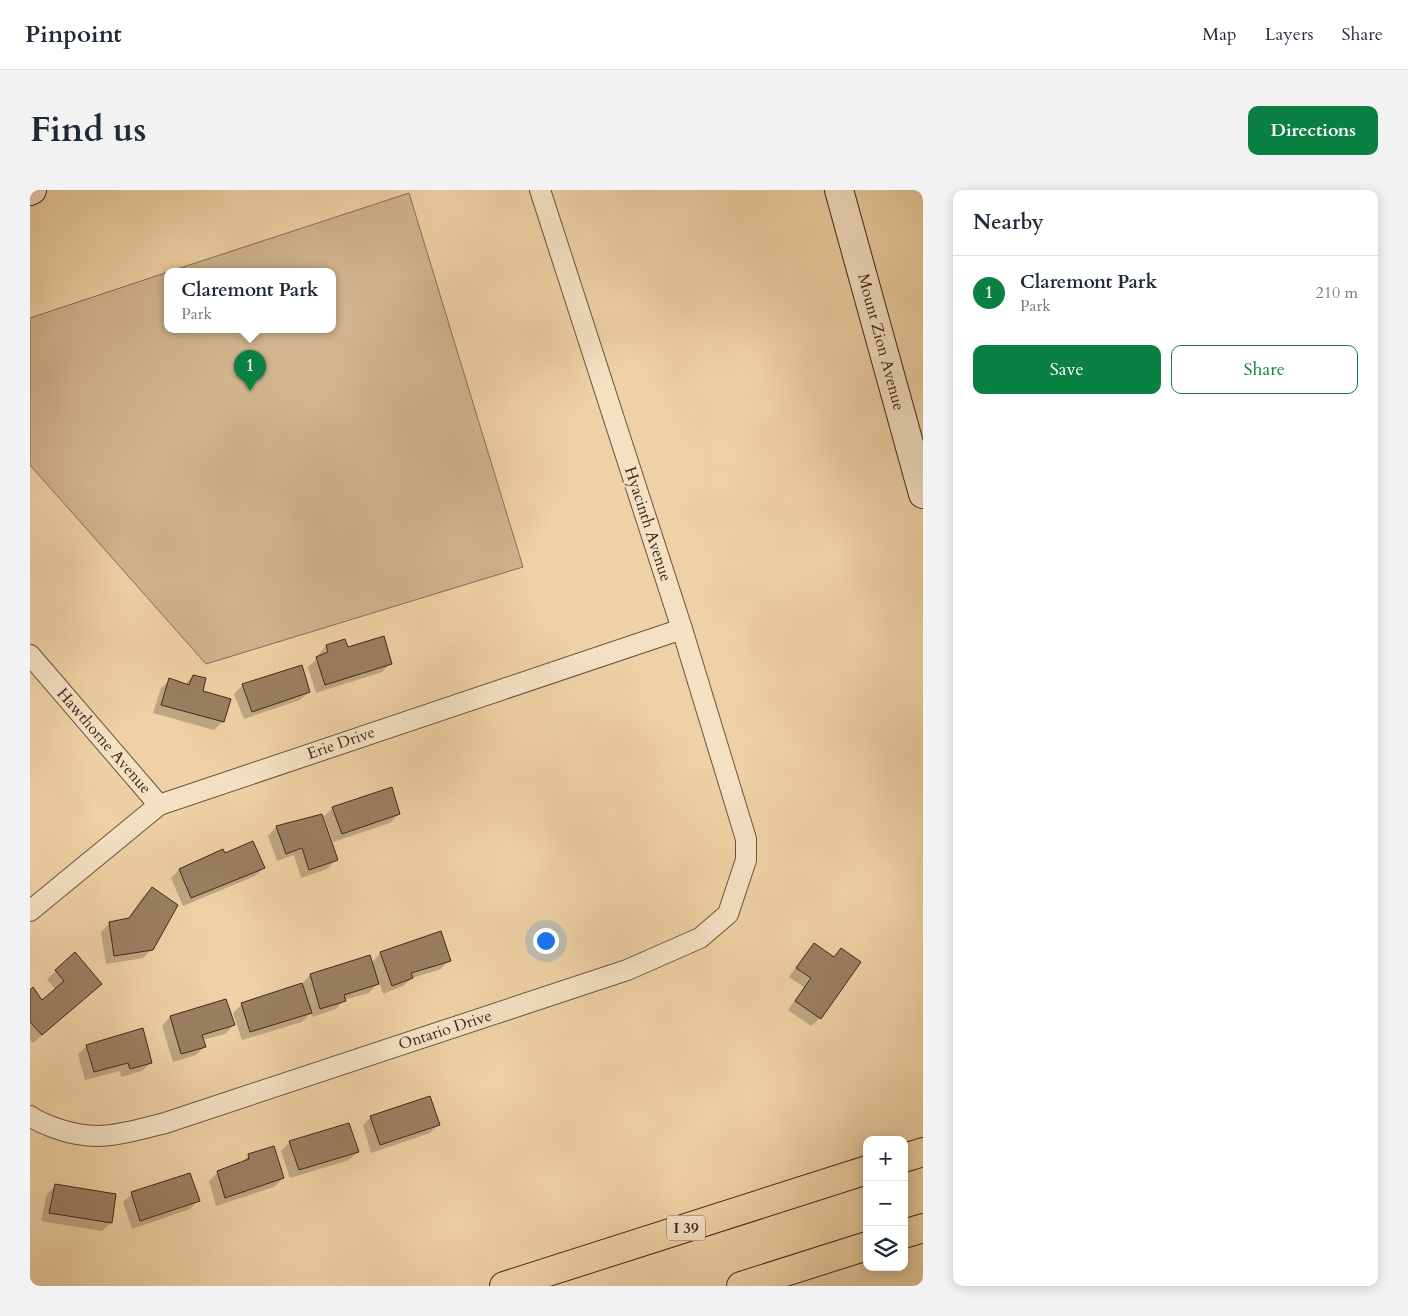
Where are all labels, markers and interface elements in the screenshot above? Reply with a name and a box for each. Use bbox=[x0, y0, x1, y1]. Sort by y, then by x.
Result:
text: Pinpoint bbox=[25, 18, 122, 51]
text: Map bbox=[1202, 22, 1237, 47]
text: Layers bbox=[1265, 22, 1314, 47]
text: Share bbox=[1342, 22, 1383, 47]
text: Find us bbox=[30, 106, 146, 154]
button: Directions bbox=[1248, 106, 1378, 155]
text: Nearby bbox=[973, 208, 1044, 237]
popup bbox=[164, 268, 336, 333]
text: Claremont Park bbox=[1020, 269, 1157, 295]
street label: Mount Zion Avenue bbox=[852, 271, 910, 413]
text: Claremont Park bbox=[181, 277, 319, 303]
text: 1 bbox=[985, 282, 993, 304]
text: 210 m bbox=[1316, 282, 1358, 304]
text: Park bbox=[1020, 295, 1051, 317]
text: Park bbox=[181, 303, 212, 325]
button: Save bbox=[973, 345, 1161, 394]
button: Share bbox=[1171, 345, 1358, 394]
pin: 1 bbox=[234, 350, 266, 391]
street label: Hyacinth Avenue bbox=[619, 464, 677, 584]
street label: Hawthorne Avenue bbox=[52, 683, 156, 799]
street label: Erie Drive bbox=[304, 721, 378, 765]
your location bbox=[533, 928, 559, 954]
street label: Ontario Drive bbox=[396, 1005, 494, 1055]
map controls bbox=[863, 1136, 908, 1271]
button: + bbox=[863, 1136, 908, 1181]
button: − bbox=[863, 1181, 908, 1226]
road number: I 39 bbox=[667, 1216, 705, 1240]
button: layers bbox=[863, 1226, 908, 1271]

